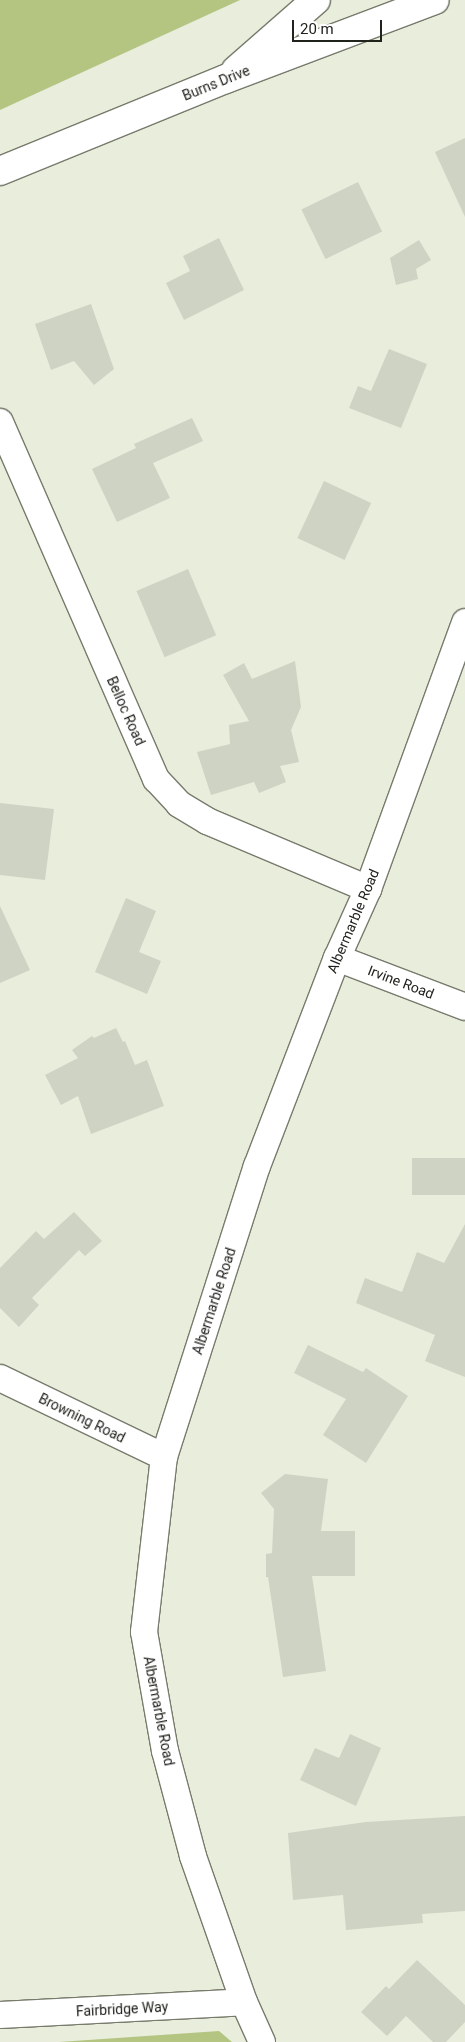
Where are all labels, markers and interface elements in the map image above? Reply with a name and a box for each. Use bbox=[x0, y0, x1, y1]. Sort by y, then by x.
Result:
scale bar bbox=[295, 10, 385, 42]
text: 20 m bbox=[300, 20, 334, 38]
street label: Burns Drive bbox=[180, 62, 252, 104]
street label: Belloc Road bbox=[103, 674, 149, 748]
street label: Albermarble Road bbox=[323, 866, 383, 976]
street label: Irvine Road bbox=[365, 962, 437, 1002]
street label: Albermarble Road bbox=[189, 1245, 239, 1357]
street label: Browning Road bbox=[36, 1390, 128, 1446]
street label: Albermarble Road bbox=[140, 1655, 178, 1767]
street label: Fairbridge Way bbox=[75, 1998, 169, 2020]

